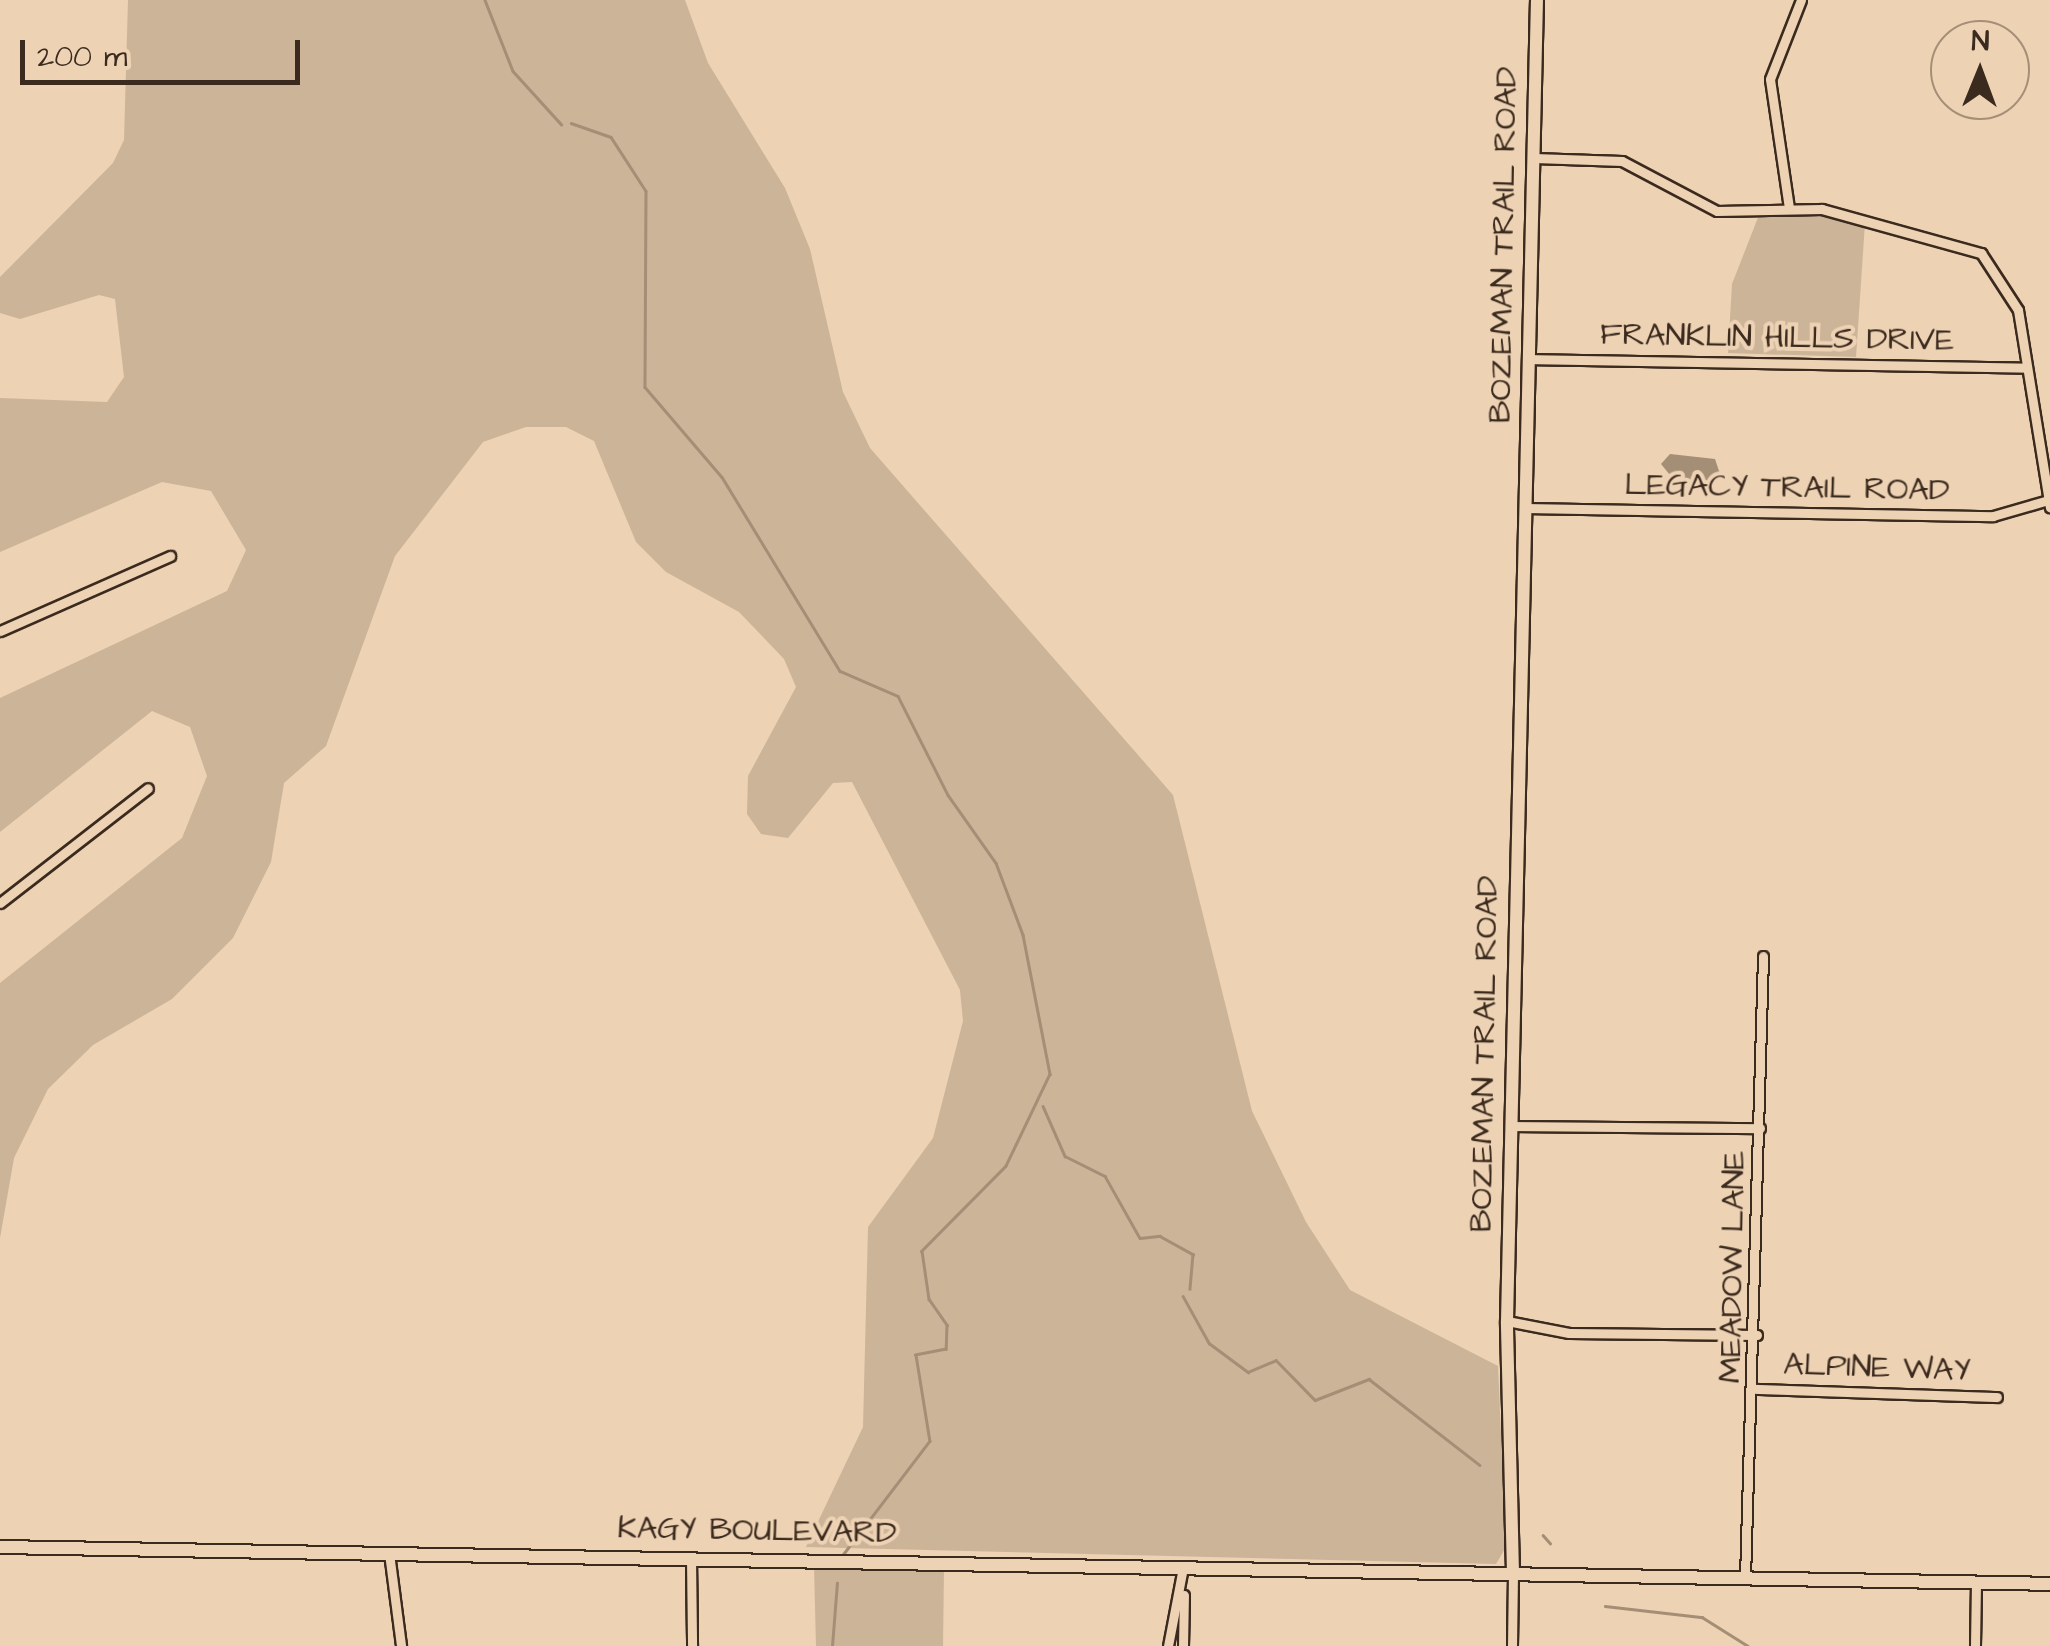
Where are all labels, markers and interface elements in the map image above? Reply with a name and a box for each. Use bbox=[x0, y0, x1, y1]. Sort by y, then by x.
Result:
scale bar bbox=[25, 20, 305, 82]
north arrow bbox=[1930, 20, 2030, 120]
text: N bbox=[1971, 22, 1990, 61]
text: 200 m bbox=[37, 36, 127, 78]
street label: BOZEMAN TRAIL ROAD bbox=[1482, 66, 1526, 424]
street label: FRANKLIN HILLS DRIVE bbox=[1600, 316, 1954, 360]
street label: LEGACY TRAIL ROAD bbox=[1624, 466, 1950, 510]
street label: BOZEMAN TRAIL ROAD bbox=[1463, 875, 1507, 1233]
street label: MEADOW LANE bbox=[1712, 1150, 1754, 1384]
street label: ALPINE WAY bbox=[1783, 1346, 1971, 1390]
street label: KAGY BOULEVARD bbox=[617, 1509, 897, 1553]

